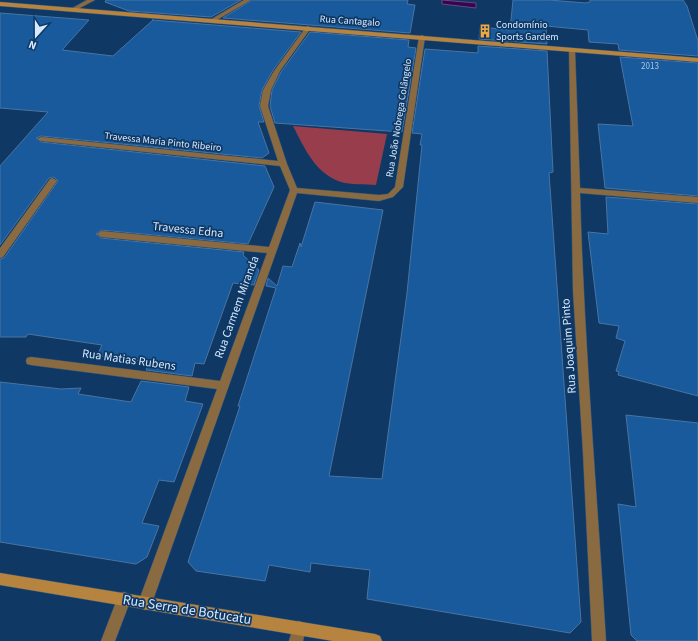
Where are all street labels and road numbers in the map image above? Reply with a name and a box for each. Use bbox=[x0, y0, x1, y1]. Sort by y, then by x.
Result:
street label: Rua Cantagalo bbox=[319, 12, 381, 30]
street label: Rua João Nobrega Colângelo bbox=[383, 57, 415, 179]
street label: Travessa Maria Pinto Ribeiro bbox=[104, 129, 222, 155]
street label: Travessa Edna bbox=[152, 218, 224, 242]
street label: Rua Carmem Miranda bbox=[211, 253, 263, 361]
street label: Rua Joaquim Pinto bbox=[557, 298, 581, 394]
street label: Rua Matias Rubens bbox=[81, 345, 177, 375]
street label: Rua Serra de Botucatu bbox=[121, 590, 253, 630]

